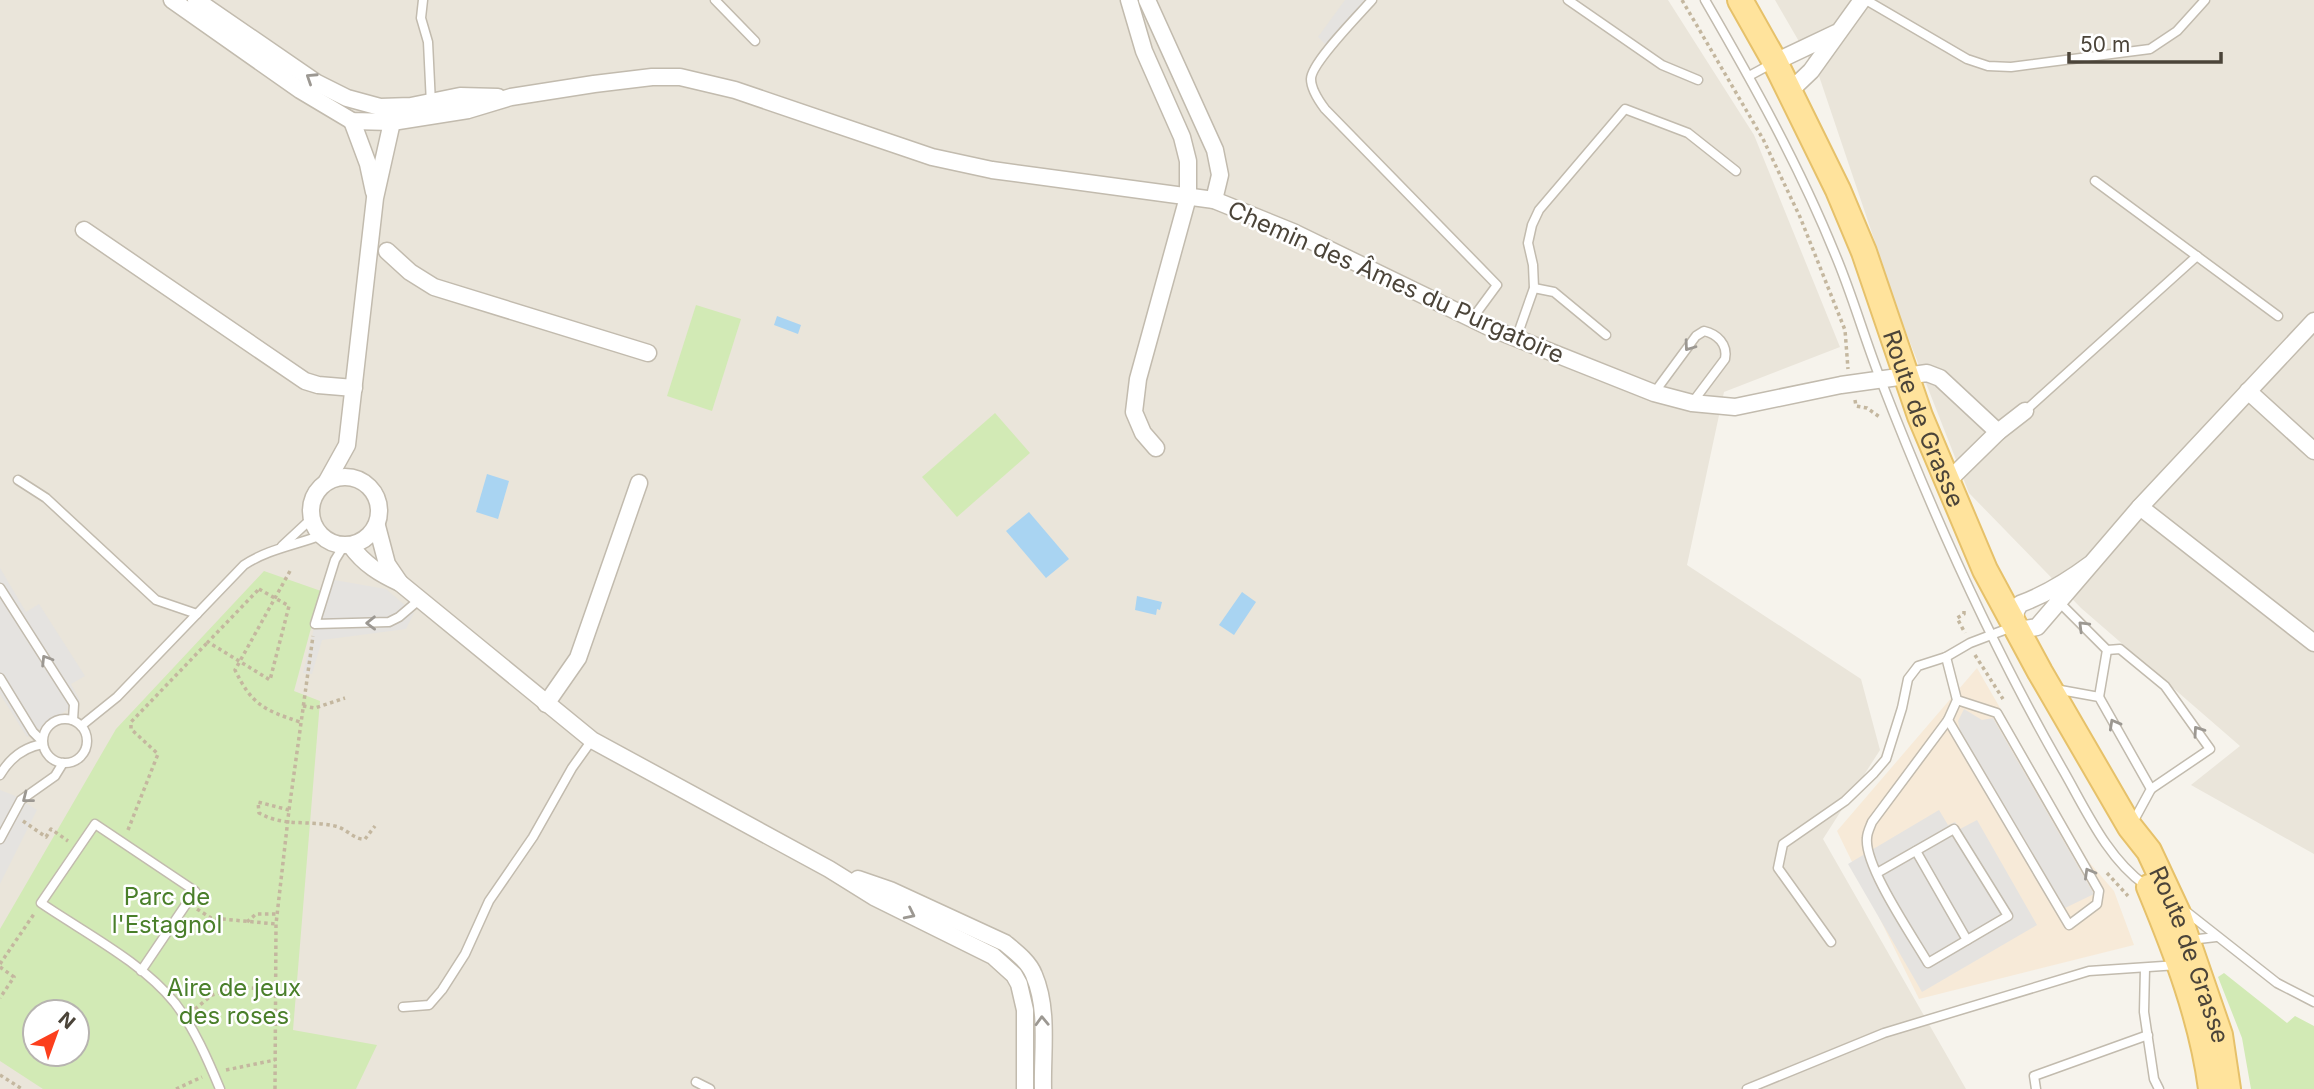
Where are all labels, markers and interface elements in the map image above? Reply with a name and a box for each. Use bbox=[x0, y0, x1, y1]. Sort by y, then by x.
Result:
scale bar bbox=[2069, 21, 2221, 65]
text: 50 m bbox=[2080, 32, 2130, 57]
one-way arrow bbox=[306, 74, 319, 87]
street label: Chemin des Âmes du Purgatoire bbox=[1223, 194, 1569, 369]
street label: Route de Grasse bbox=[1877, 326, 1971, 511]
one-way arrow bbox=[1684, 338, 1697, 350]
one-way arrow bbox=[365, 615, 376, 630]
one-way arrow bbox=[2078, 621, 2091, 634]
one-way arrow bbox=[41, 655, 54, 668]
one-way arrow bbox=[2109, 719, 2122, 732]
one-way arrow bbox=[2194, 726, 2206, 739]
one-way arrow bbox=[23, 789, 35, 802]
street label: Route de Grasse bbox=[2144, 861, 2236, 1045]
one-way arrow bbox=[2084, 868, 2097, 881]
park label: Parc de l'Estagnol bbox=[112, 882, 222, 939]
one-way arrow bbox=[903, 906, 915, 920]
park label: Aire de jeux des roses bbox=[167, 973, 301, 1030]
north arrow bbox=[21, 998, 91, 1068]
text: N bbox=[54, 1007, 80, 1034]
one-way arrow bbox=[1035, 1015, 1050, 1026]

